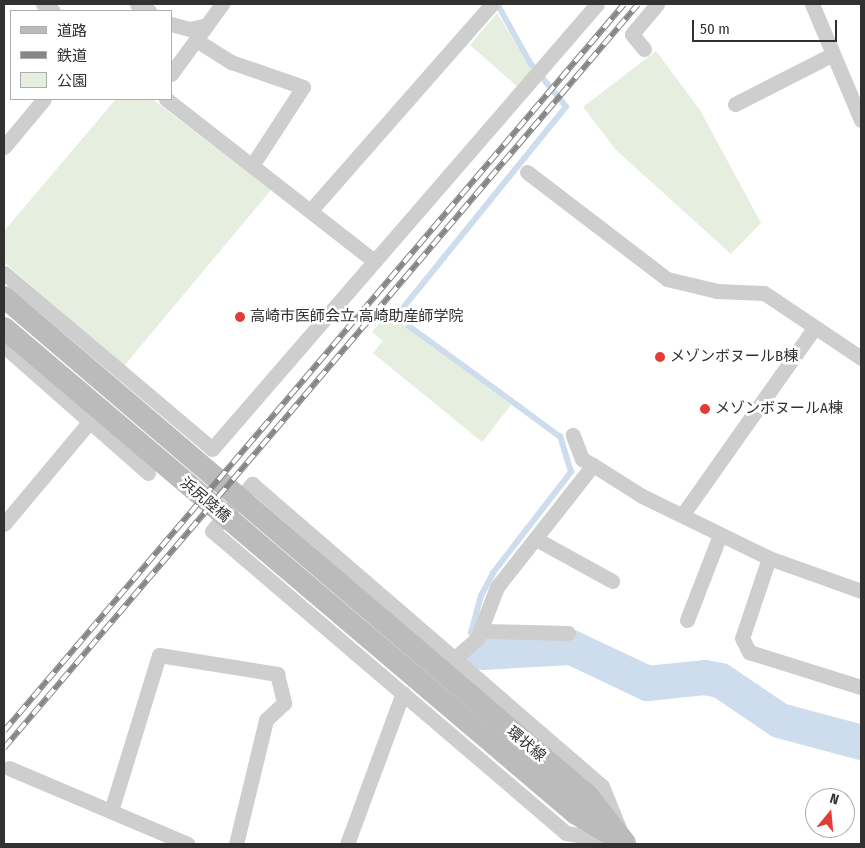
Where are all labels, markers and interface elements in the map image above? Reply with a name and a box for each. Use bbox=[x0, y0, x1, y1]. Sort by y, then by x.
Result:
legend bbox=[10, 10, 172, 100]
scale bar bbox=[695, 10, 840, 42]
text: 50 m bbox=[700, 20, 730, 38]
text: 道路 bbox=[57, 22, 87, 40]
text: 鉄道 bbox=[57, 47, 87, 65]
text: 公園 bbox=[57, 72, 87, 90]
place label: 高崎市医師会立 高崎助産師学院 bbox=[250, 308, 464, 326]
marker: 高崎市医師会立 高崎助産師学院 bbox=[234, 311, 246, 323]
place label: メゾンボヌールB棟 bbox=[670, 348, 798, 366]
marker: メゾンボヌールB棟 bbox=[654, 351, 666, 363]
place label: メゾンボヌールA棟 bbox=[715, 400, 843, 418]
marker: メゾンボヌールA棟 bbox=[699, 403, 711, 415]
street label: 浜尻陸橋 bbox=[176, 474, 234, 526]
street label: 環状線 bbox=[503, 723, 549, 765]
north arrow bbox=[805, 788, 855, 838]
text: N bbox=[828, 790, 841, 808]

